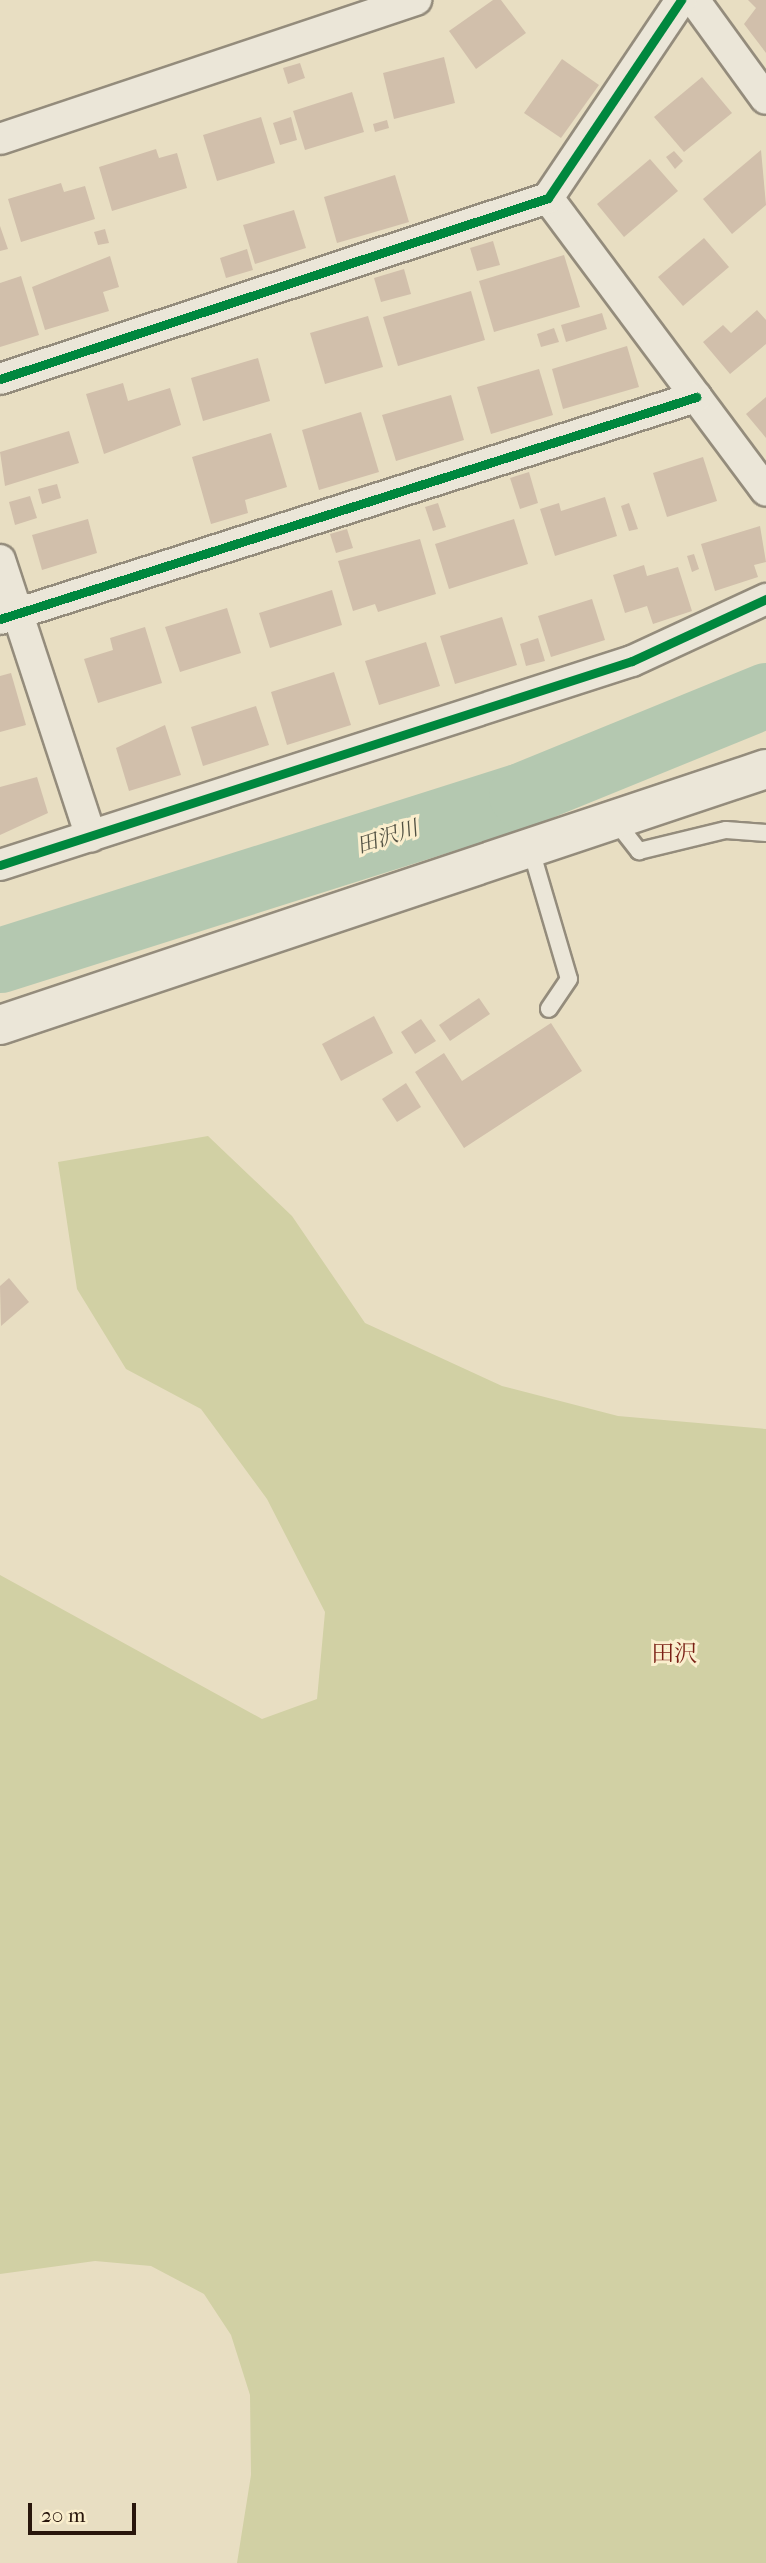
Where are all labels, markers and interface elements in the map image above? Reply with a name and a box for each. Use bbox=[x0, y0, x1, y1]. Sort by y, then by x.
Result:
water label: 田沢川 bbox=[353, 815, 421, 859]
district label: 田沢 bbox=[651, 1640, 697, 1668]
scale bar bbox=[32, 2490, 140, 2534]
text: 20 m bbox=[41, 2503, 85, 2527]

